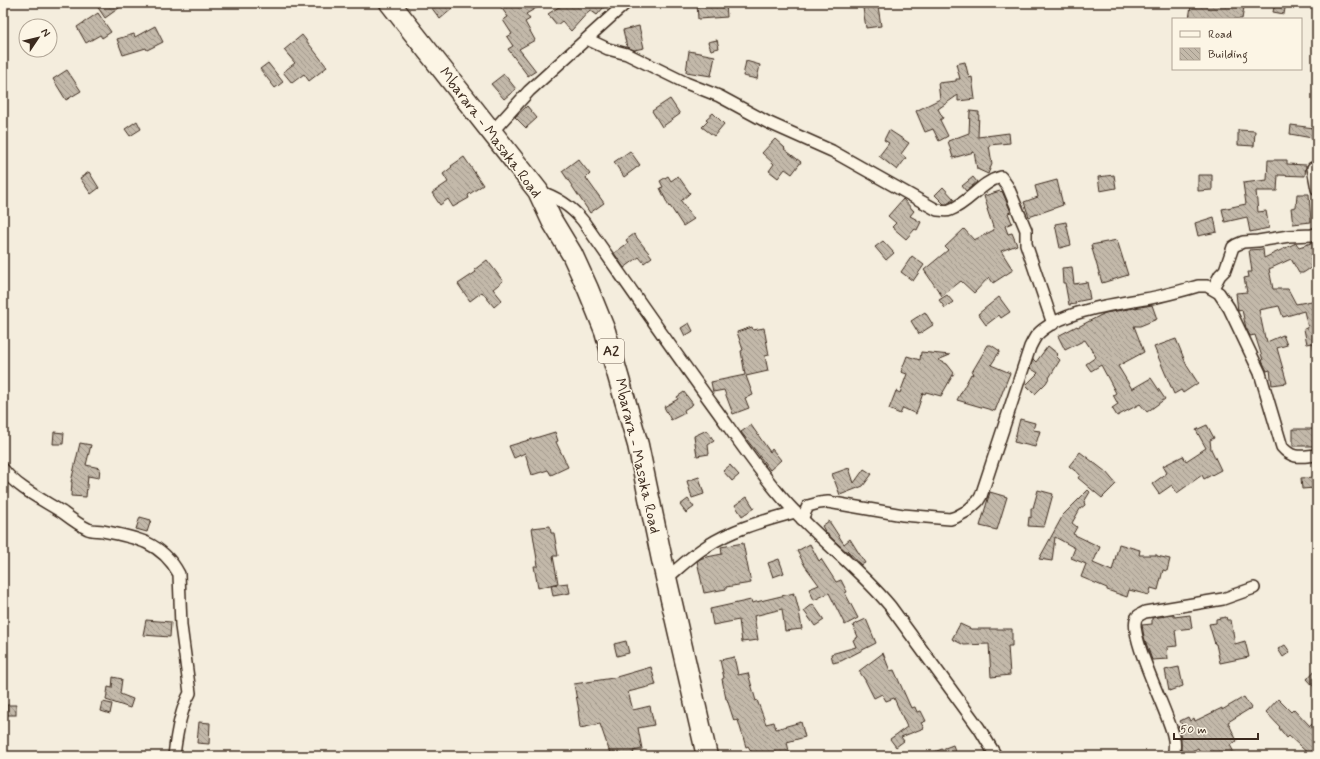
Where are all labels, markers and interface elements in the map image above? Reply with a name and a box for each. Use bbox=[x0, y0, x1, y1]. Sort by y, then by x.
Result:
north arrow bbox=[18, 18, 58, 58]
legend bbox=[1172, 18, 1302, 70]
text: N bbox=[38, 26, 53, 40]
text: Road bbox=[1208, 27, 1232, 43]
text: Building bbox=[1208, 47, 1248, 64]
street label: Mbarara - Masaka Road bbox=[434, 64, 546, 202]
road number: A2 bbox=[598, 339, 624, 363]
street label: Mbarara - Masaka Road bbox=[609, 376, 665, 536]
scale bar bbox=[1174, 715, 1258, 741]
text: 50 m bbox=[1180, 722, 1207, 738]

